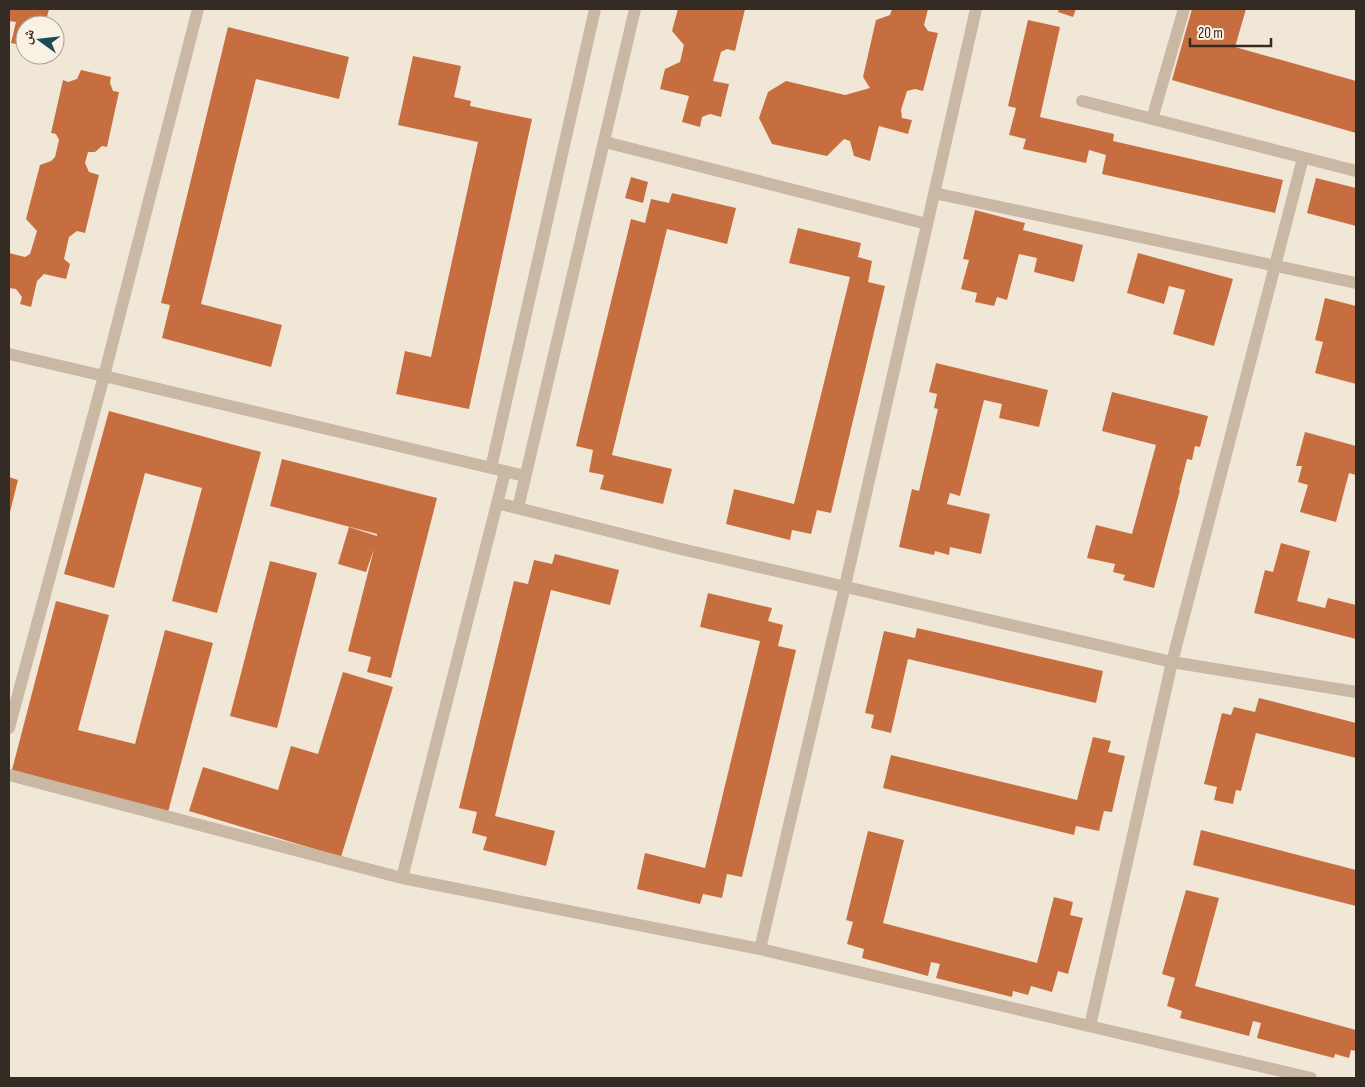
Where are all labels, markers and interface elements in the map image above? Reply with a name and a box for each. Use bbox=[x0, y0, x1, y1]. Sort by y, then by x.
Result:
north arrow bbox=[15, 15, 65, 65]
scale bar bbox=[1190, 15, 1271, 47]
text: 20 m bbox=[1198, 24, 1223, 43]
text: ش bbox=[18, 27, 38, 46]

